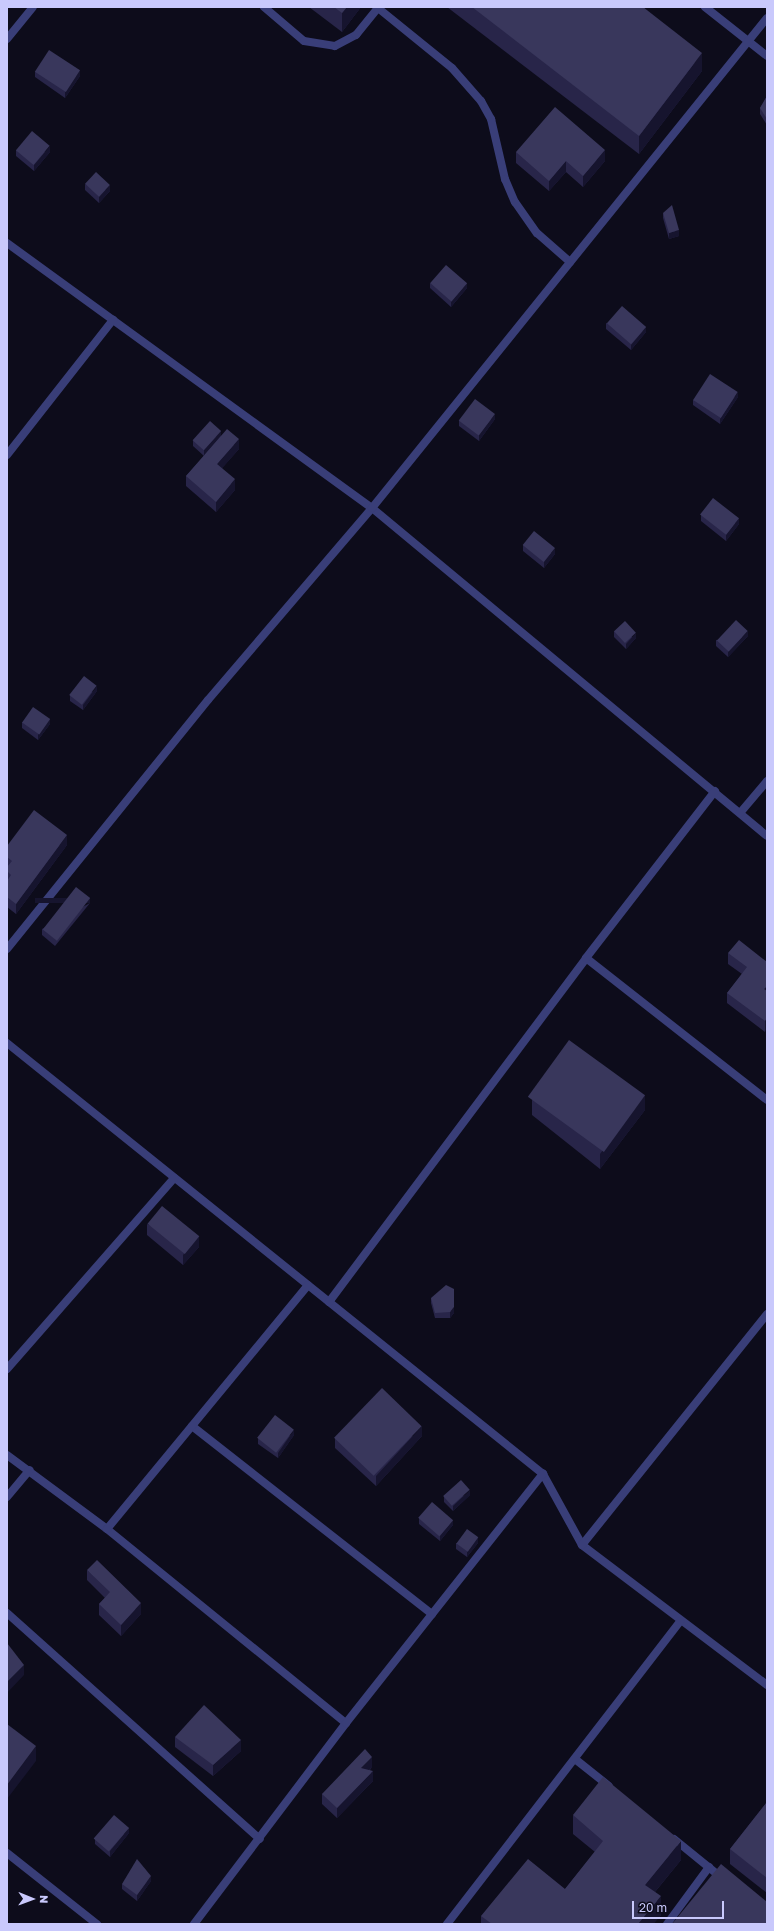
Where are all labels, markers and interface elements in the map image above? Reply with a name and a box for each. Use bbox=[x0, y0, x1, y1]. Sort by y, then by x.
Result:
north arrow bbox=[12, 1879, 52, 1919]
scale bar bbox=[634, 1893, 726, 1919]
text: N bbox=[38, 1895, 51, 1904]
text: 20 m bbox=[639, 1900, 667, 1915]

